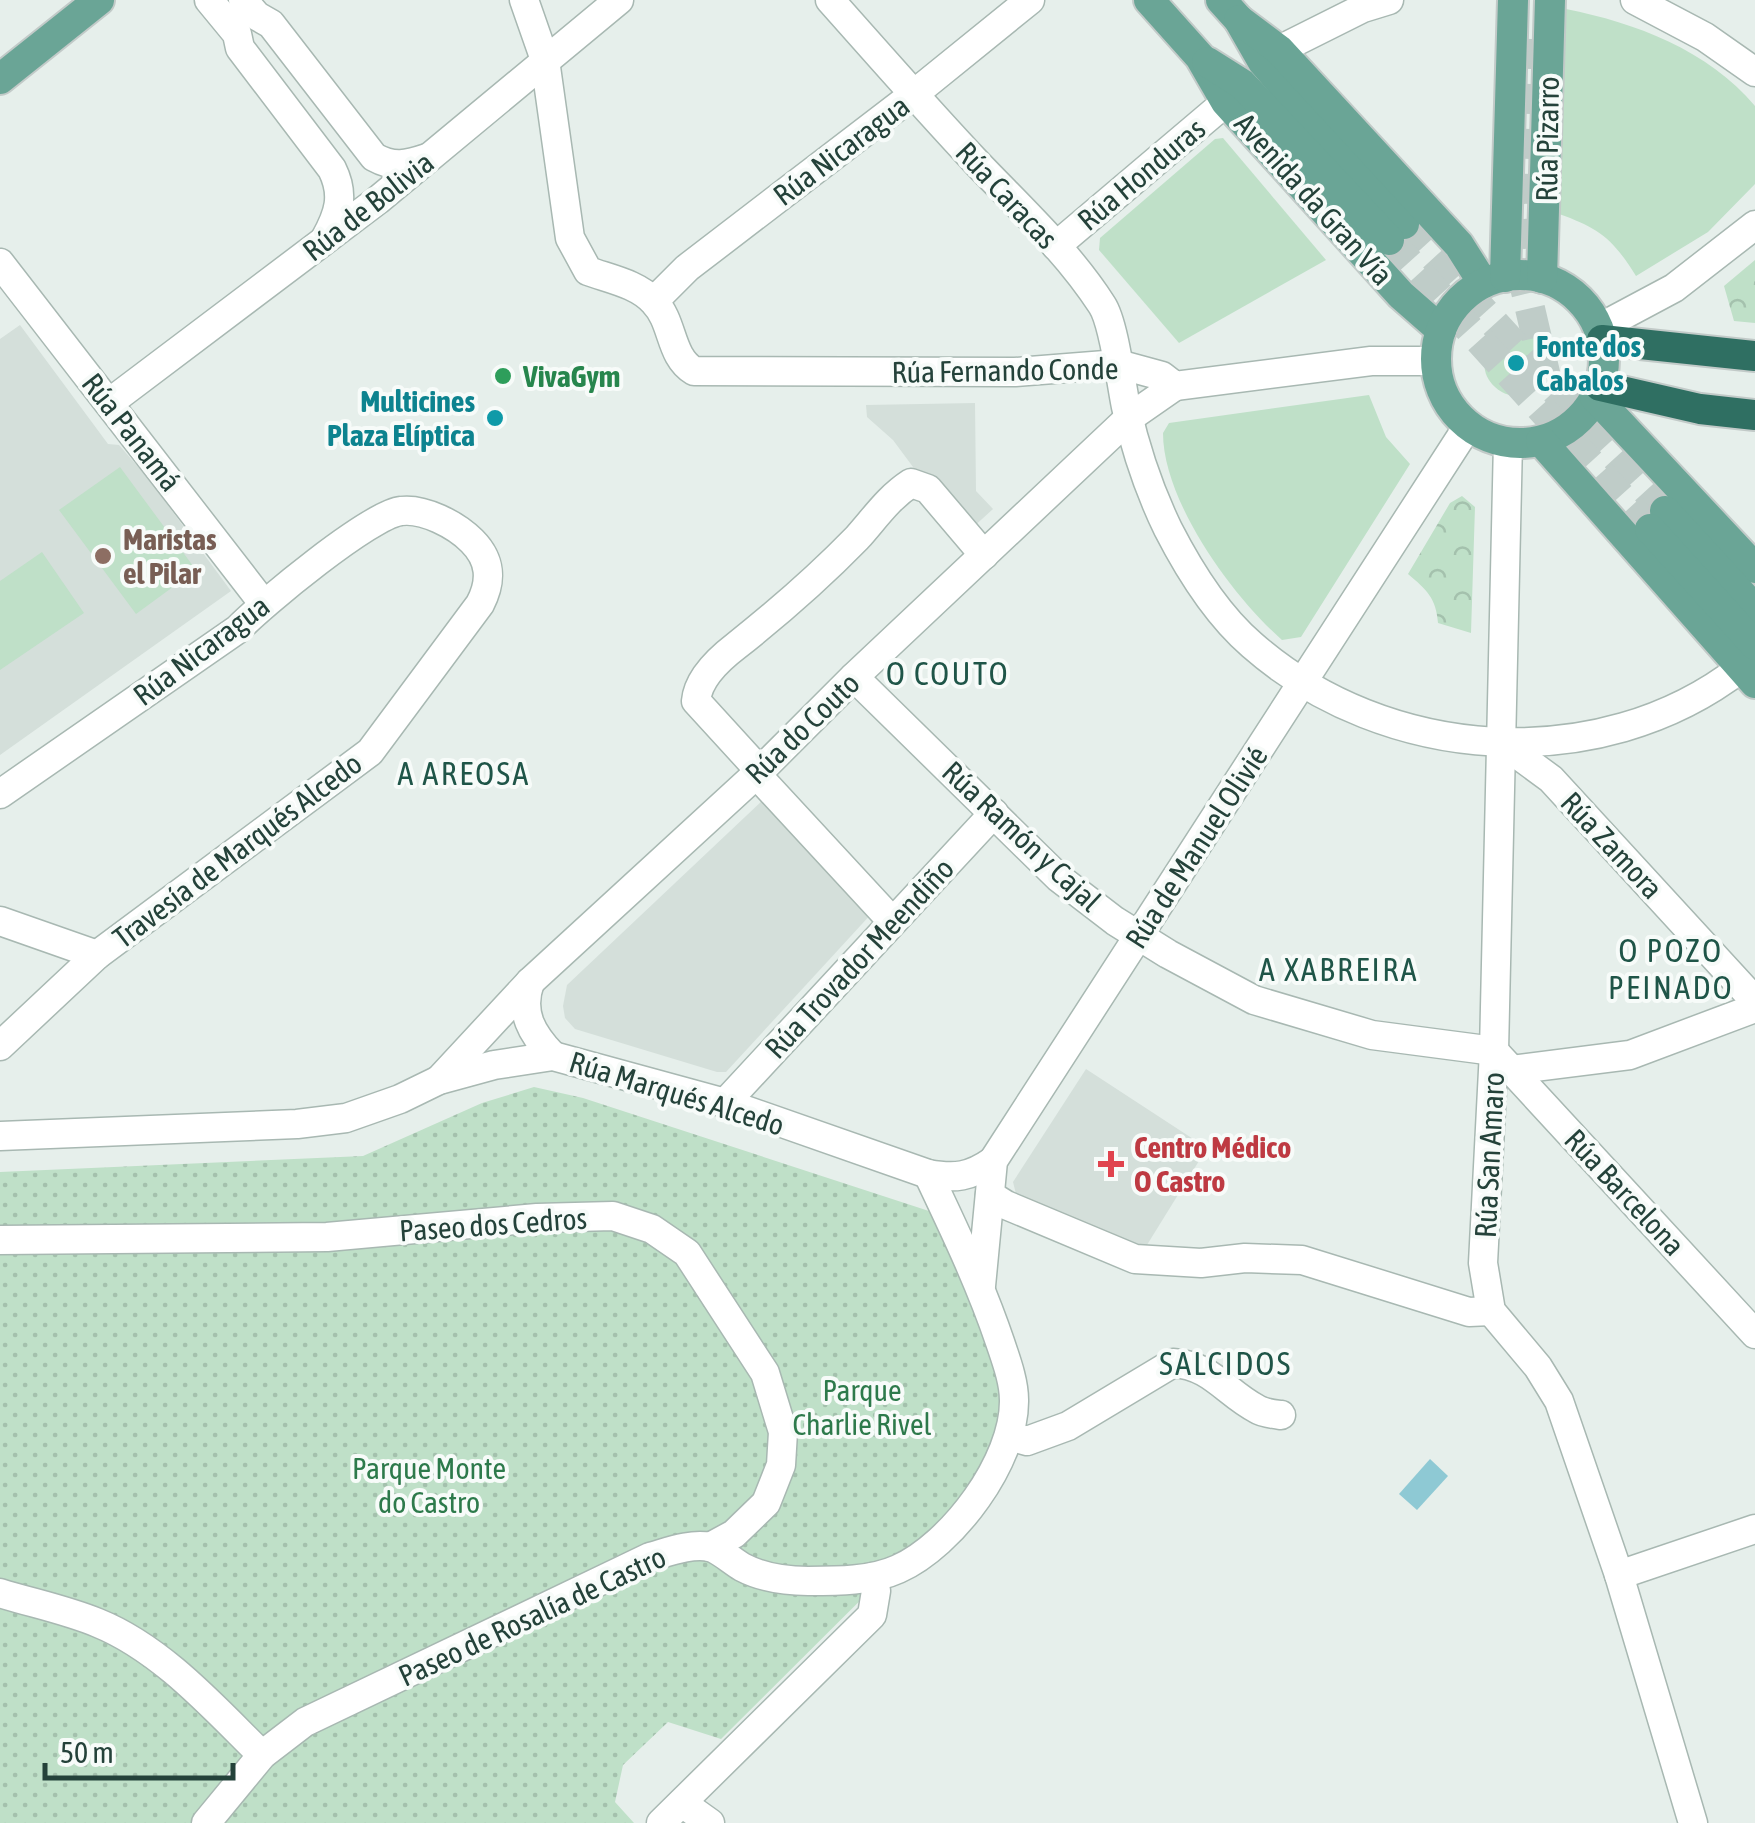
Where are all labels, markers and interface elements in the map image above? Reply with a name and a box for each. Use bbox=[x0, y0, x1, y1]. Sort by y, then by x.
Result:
street label: Rúa Pizarro bbox=[1529, 76, 1565, 202]
street label: Rúa Nicaragua bbox=[767, 88, 915, 212]
street label: Avenida da Gran Vía bbox=[1228, 106, 1400, 292]
street label: Rúa Honduras bbox=[1071, 111, 1211, 237]
street label: Rúa Caracas bbox=[949, 135, 1065, 255]
street label: Rúa de Bolivia bbox=[296, 145, 440, 267]
place label: Fonte dos Cabalos bbox=[1536, 329, 1642, 397]
street label: Rúa Fernando Conde bbox=[891, 351, 1119, 389]
marker: Fonte dos Cabalos bbox=[1505, 352, 1527, 374]
place label: VivaGym bbox=[522, 359, 620, 393]
marker: VivaGym bbox=[492, 365, 514, 387]
street label: Rúa Panamá bbox=[76, 367, 188, 497]
place label: Multicines Plaza Elíptica bbox=[327, 384, 475, 452]
marker: Multicines Plaza Elíptica bbox=[484, 407, 506, 429]
place label: Maristas el Pilar bbox=[123, 522, 217, 590]
marker: Maristas el Pilar bbox=[92, 545, 114, 567]
street label: Rúa Nicaragua bbox=[127, 588, 275, 712]
district label: O COUTO bbox=[886, 655, 1010, 692]
street label: Rúa do Couto bbox=[738, 666, 866, 790]
street label: Rúa de Manuel Olivié bbox=[1118, 740, 1274, 954]
street label: Travesía de Marqués Alcedo bbox=[106, 746, 368, 954]
street label: Rúa Ramón y Cajal bbox=[936, 754, 1108, 918]
district label: A AREOSA bbox=[397, 755, 531, 792]
street label: Rúa Zamora bbox=[1554, 785, 1670, 905]
street label: Rúa Trovador Meendiño bbox=[758, 851, 960, 1065]
district label: O POZO PEINADO bbox=[1608, 932, 1734, 1006]
district label: A XABREIRA bbox=[1259, 951, 1419, 988]
street label: Rúa Marqués Alcedo bbox=[566, 1044, 788, 1142]
street label: Rúa San Amaro bbox=[1468, 1071, 1510, 1239]
street label: Rúa Barcelona bbox=[1558, 1122, 1692, 1262]
place label: Centro Médico O Castro bbox=[1134, 1130, 1291, 1198]
marker: Centro Médico O Castro bbox=[1098, 1151, 1124, 1177]
street label: Paseo dos Cedros bbox=[398, 1200, 588, 1248]
district label: SALCIDOS bbox=[1159, 1345, 1293, 1382]
park label: Parque Charlie Rivel bbox=[793, 1373, 932, 1441]
park label: Parque Monte do Castro bbox=[352, 1451, 506, 1519]
street label: Paseo de Rosalía de Castro bbox=[393, 1539, 671, 1693]
scale bar bbox=[45, 1718, 232, 1780]
text: 50 m bbox=[60, 1735, 114, 1769]

